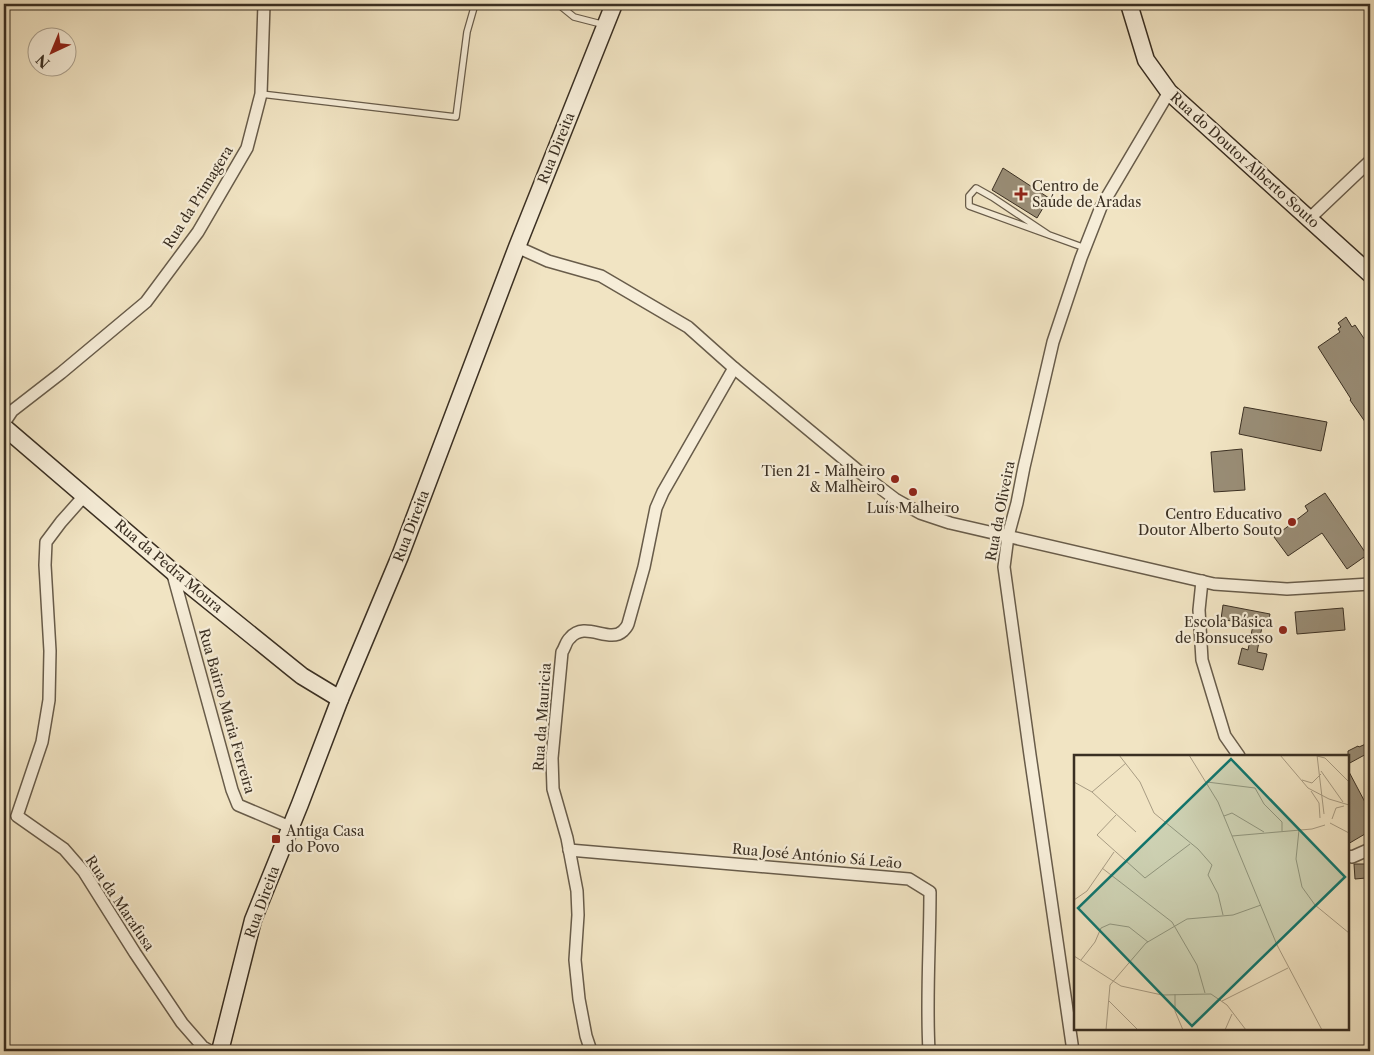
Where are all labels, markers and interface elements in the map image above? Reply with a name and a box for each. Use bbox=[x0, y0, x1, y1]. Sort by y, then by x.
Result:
north arrow bbox=[28, 28, 78, 78]
text: N bbox=[32, 51, 54, 72]
street label: Rua do Doutor Alberto Souto bbox=[1167, 88, 1323, 232]
street label: Rua Direita bbox=[533, 109, 579, 186]
street label: Rua da Primagera bbox=[159, 142, 237, 252]
place label: Centro de Saúde de Aradas bbox=[1032, 177, 1141, 211]
marker: Centro de Saúde de Aradas bbox=[1014, 187, 1028, 201]
street label: Rua da Oliveira bbox=[981, 459, 1019, 563]
place label: Tien 21 - Malheiro & Malheiro bbox=[762, 462, 885, 496]
marker: Tien 21 - Malheiro & Malheiro bbox=[889, 473, 901, 485]
marker: Luís Malheiro bbox=[907, 486, 919, 498]
street label: Rua Direita bbox=[389, 487, 433, 565]
place label: Luís Malheiro bbox=[867, 499, 959, 517]
place label: Centro Educativo Doutor Alberto Souto bbox=[1138, 505, 1282, 539]
street label: Rua da Pedra Moura bbox=[111, 516, 227, 617]
marker: Centro Educativo Doutor Alberto Souto bbox=[1286, 516, 1298, 528]
place label: Escola Básica de Bonsucesso bbox=[1175, 613, 1274, 647]
marker: Escola Básica de Bonsucesso bbox=[1277, 624, 1289, 636]
street label: Rua Bairro Maria Ferreira bbox=[195, 626, 259, 796]
street label: Rua da Mauricia bbox=[529, 662, 555, 772]
inset map bbox=[1074, 755, 1349, 1030]
place label: Antiga Casa do Povo bbox=[285, 822, 365, 856]
marker: Antiga Casa do Povo bbox=[270, 833, 282, 845]
street label: Rua José António Sá Leão bbox=[731, 840, 903, 872]
street label: Rua da Marafusa bbox=[81, 852, 159, 955]
street label: Rua Direita bbox=[241, 863, 284, 941]

